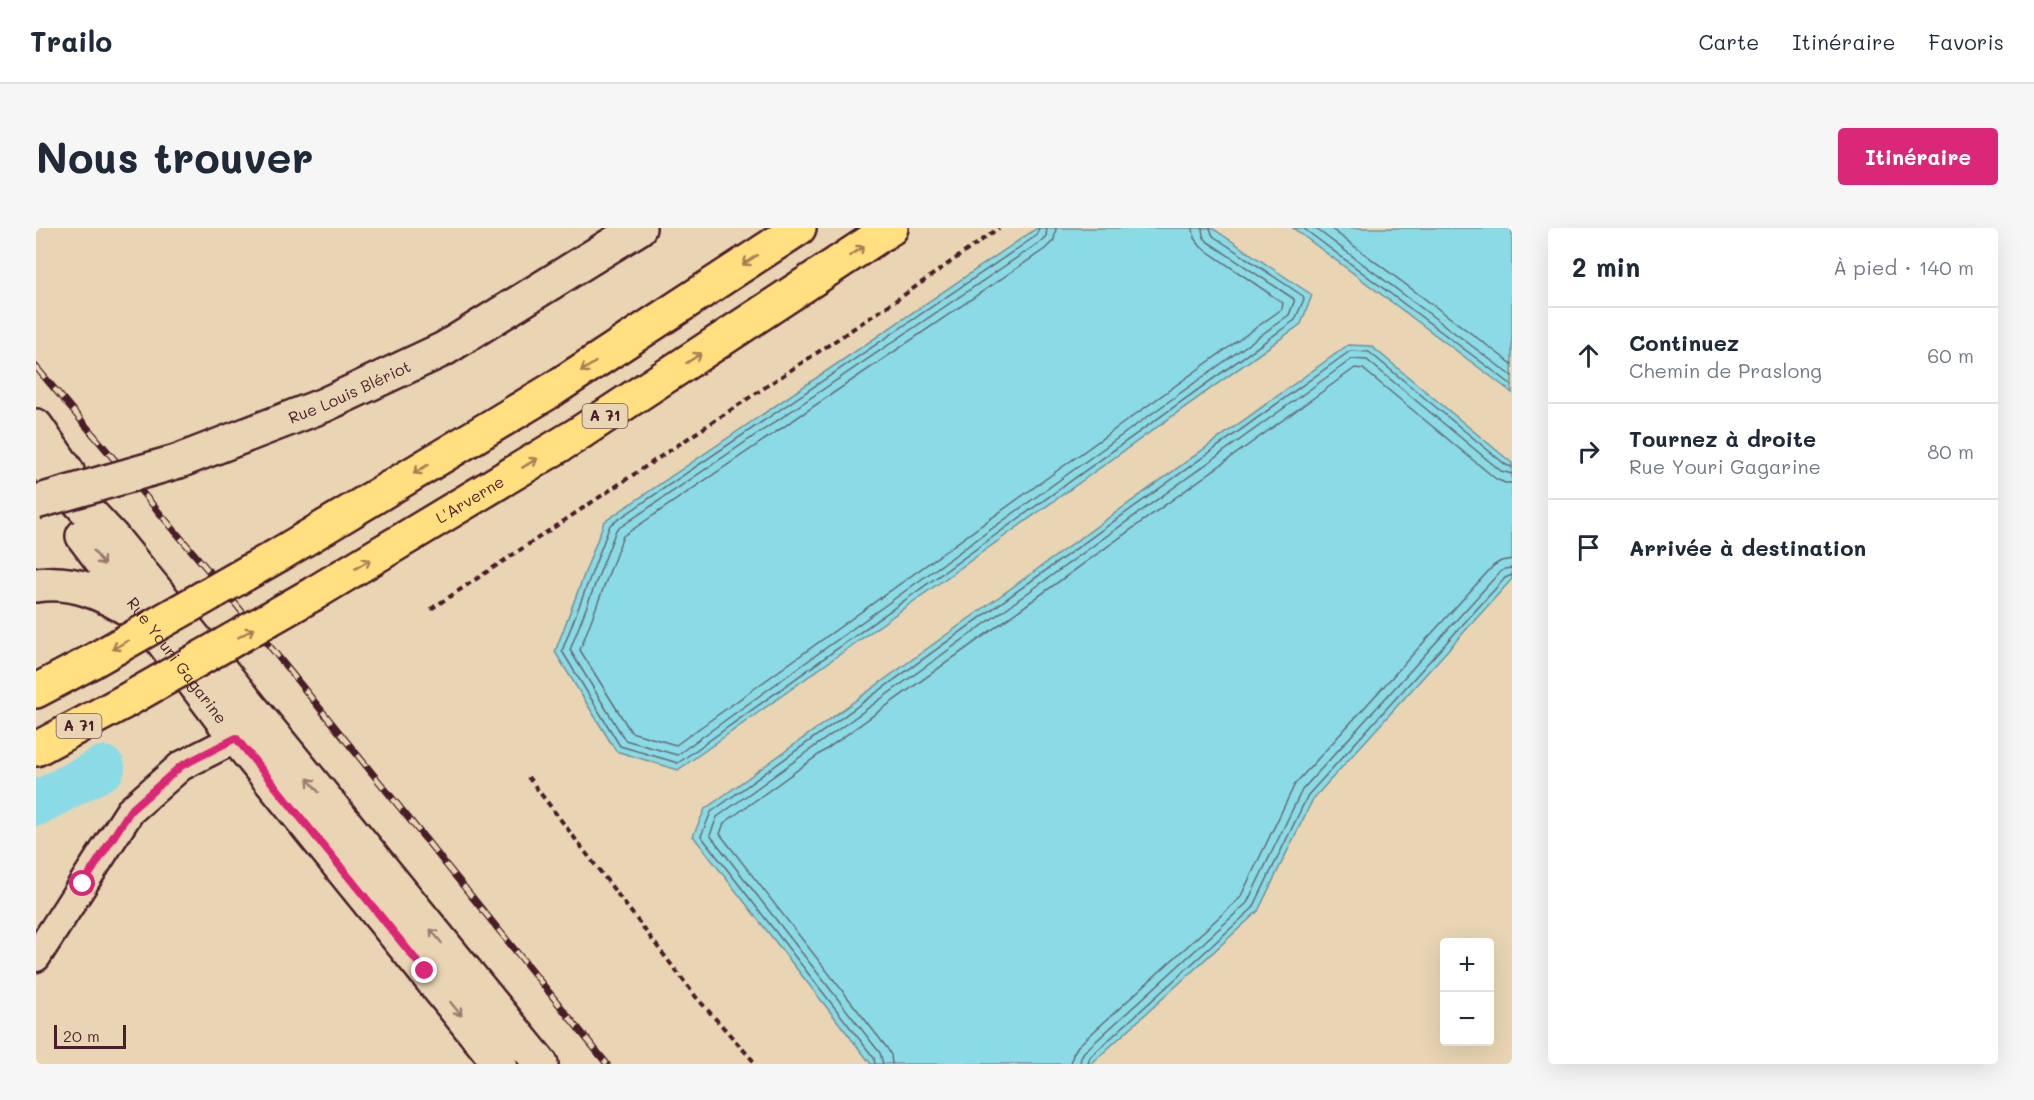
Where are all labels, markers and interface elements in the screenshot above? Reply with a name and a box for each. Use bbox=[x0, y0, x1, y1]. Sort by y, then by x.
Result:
text: Trailo bbox=[30, 23, 112, 59]
text: Carte bbox=[1698, 28, 1759, 55]
text: Itinéraire bbox=[1792, 28, 1895, 55]
text: Favoris bbox=[1928, 28, 2004, 55]
button: Itinéraire bbox=[1838, 128, 1998, 185]
text: Nous trouver bbox=[36, 129, 314, 184]
one-way arrow bbox=[849, 245, 865, 257]
text: 2 min bbox=[1572, 250, 1640, 284]
one-way arrow bbox=[743, 254, 759, 266]
text: À pied · 140 m bbox=[1833, 254, 1974, 280]
text: Continuez bbox=[1629, 328, 1739, 357]
icon: ahead bbox=[1572, 339, 1605, 372]
text: 60 m bbox=[1927, 342, 1974, 368]
one-way arrow bbox=[686, 352, 702, 364]
street label: Rue Louis Blériot bbox=[285, 355, 414, 428]
text: Chemin de Praslong bbox=[1629, 357, 1822, 383]
one-way arrow bbox=[579, 361, 596, 374]
road number: A 71 bbox=[582, 404, 628, 428]
text: Tournez à droite bbox=[1629, 424, 1816, 453]
icon: right bbox=[1572, 435, 1605, 468]
text: 80 m bbox=[1927, 438, 1974, 464]
text: Rue Youri Gagarine bbox=[1629, 453, 1821, 479]
one-way arrow bbox=[521, 457, 538, 469]
one-way arrow bbox=[413, 464, 430, 476]
street label: L'Arverne bbox=[431, 470, 508, 528]
icon: arrive bbox=[1572, 531, 1605, 564]
text: Arrivée à destination bbox=[1629, 533, 1866, 562]
one-way arrow bbox=[93, 549, 106, 565]
one-way arrow bbox=[354, 557, 371, 569]
street label: Rue Youri Gagarine bbox=[123, 592, 232, 728]
one-way arrow bbox=[237, 626, 254, 638]
one-way arrow bbox=[112, 639, 129, 651]
road number: A 71 bbox=[56, 714, 102, 738]
one-way arrow bbox=[306, 778, 320, 793]
route start bbox=[69, 870, 95, 896]
one-way arrow bbox=[430, 928, 443, 944]
map controls bbox=[1440, 938, 1494, 1046]
button: + bbox=[1440, 938, 1494, 992]
route end bbox=[411, 957, 437, 983]
button: − bbox=[1440, 992, 1494, 1046]
one-way arrow bbox=[450, 1001, 463, 1017]
scale bar bbox=[54, 1022, 126, 1050]
text: 20 m bbox=[63, 1025, 100, 1046]

